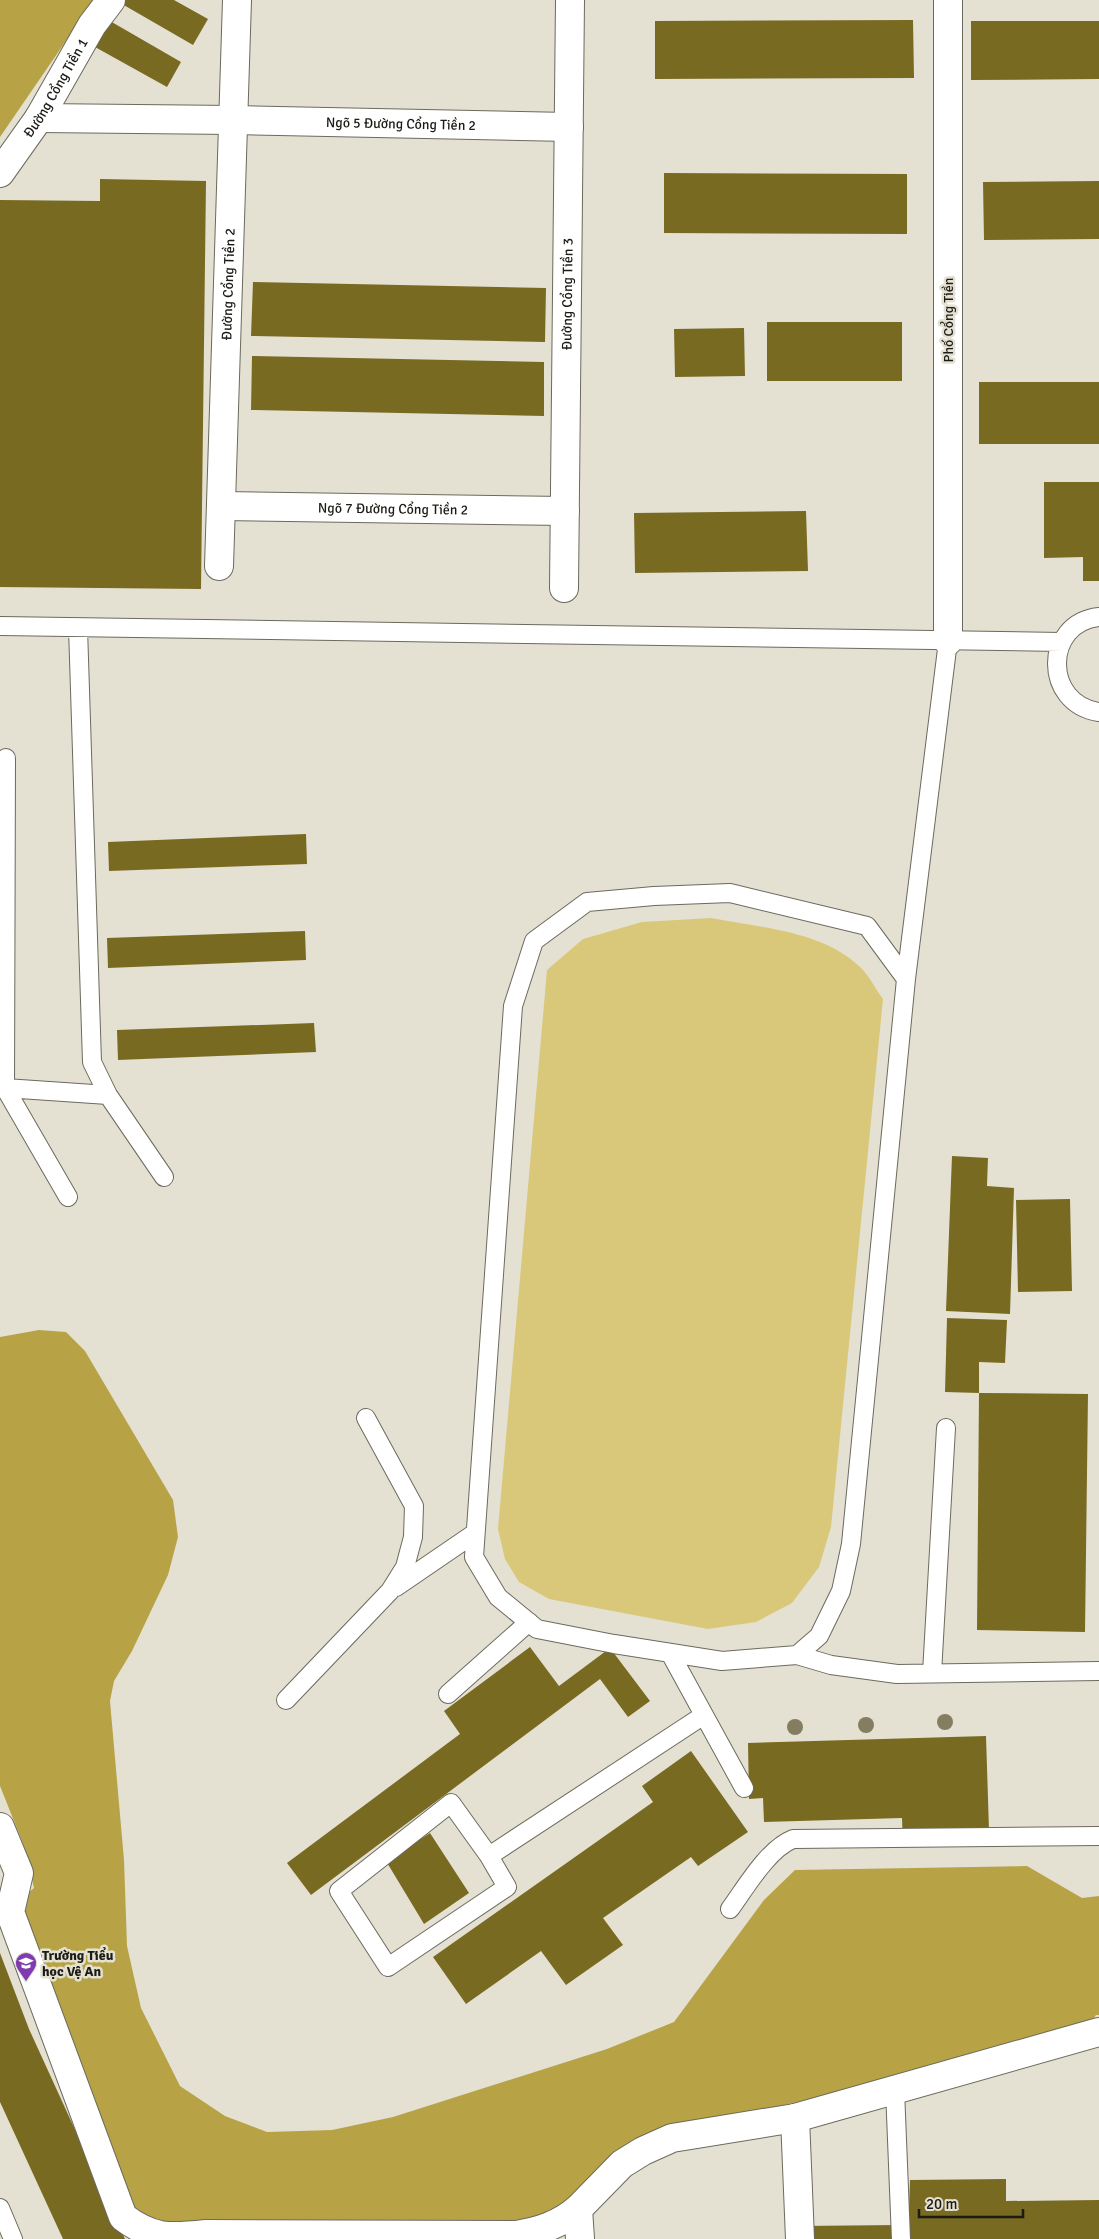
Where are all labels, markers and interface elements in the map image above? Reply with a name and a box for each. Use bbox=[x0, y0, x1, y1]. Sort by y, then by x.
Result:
street label: Đường Cổng Tiền 1 bbox=[20, 35, 92, 141]
street label: Ngõ 5 Đường Cổng Tiền 2 bbox=[326, 114, 476, 134]
street label: Đường Cổng Tiền 2 bbox=[218, 228, 239, 341]
street label: Đường Cổng Tiền 3 bbox=[558, 238, 577, 350]
street label: Phố Cổng Tiền bbox=[940, 278, 957, 363]
street label: Ngõ 7 Đường Cổng Tiền 2 bbox=[318, 499, 468, 519]
place label: Trường Tiểu học Vệ An bbox=[42, 1947, 114, 1980]
school or university icon: Trường Tiểu học Vệ An bbox=[14, 1951, 38, 1982]
scale bar bbox=[919, 2186, 1023, 2218]
text: 20 m bbox=[926, 2195, 957, 2213]

